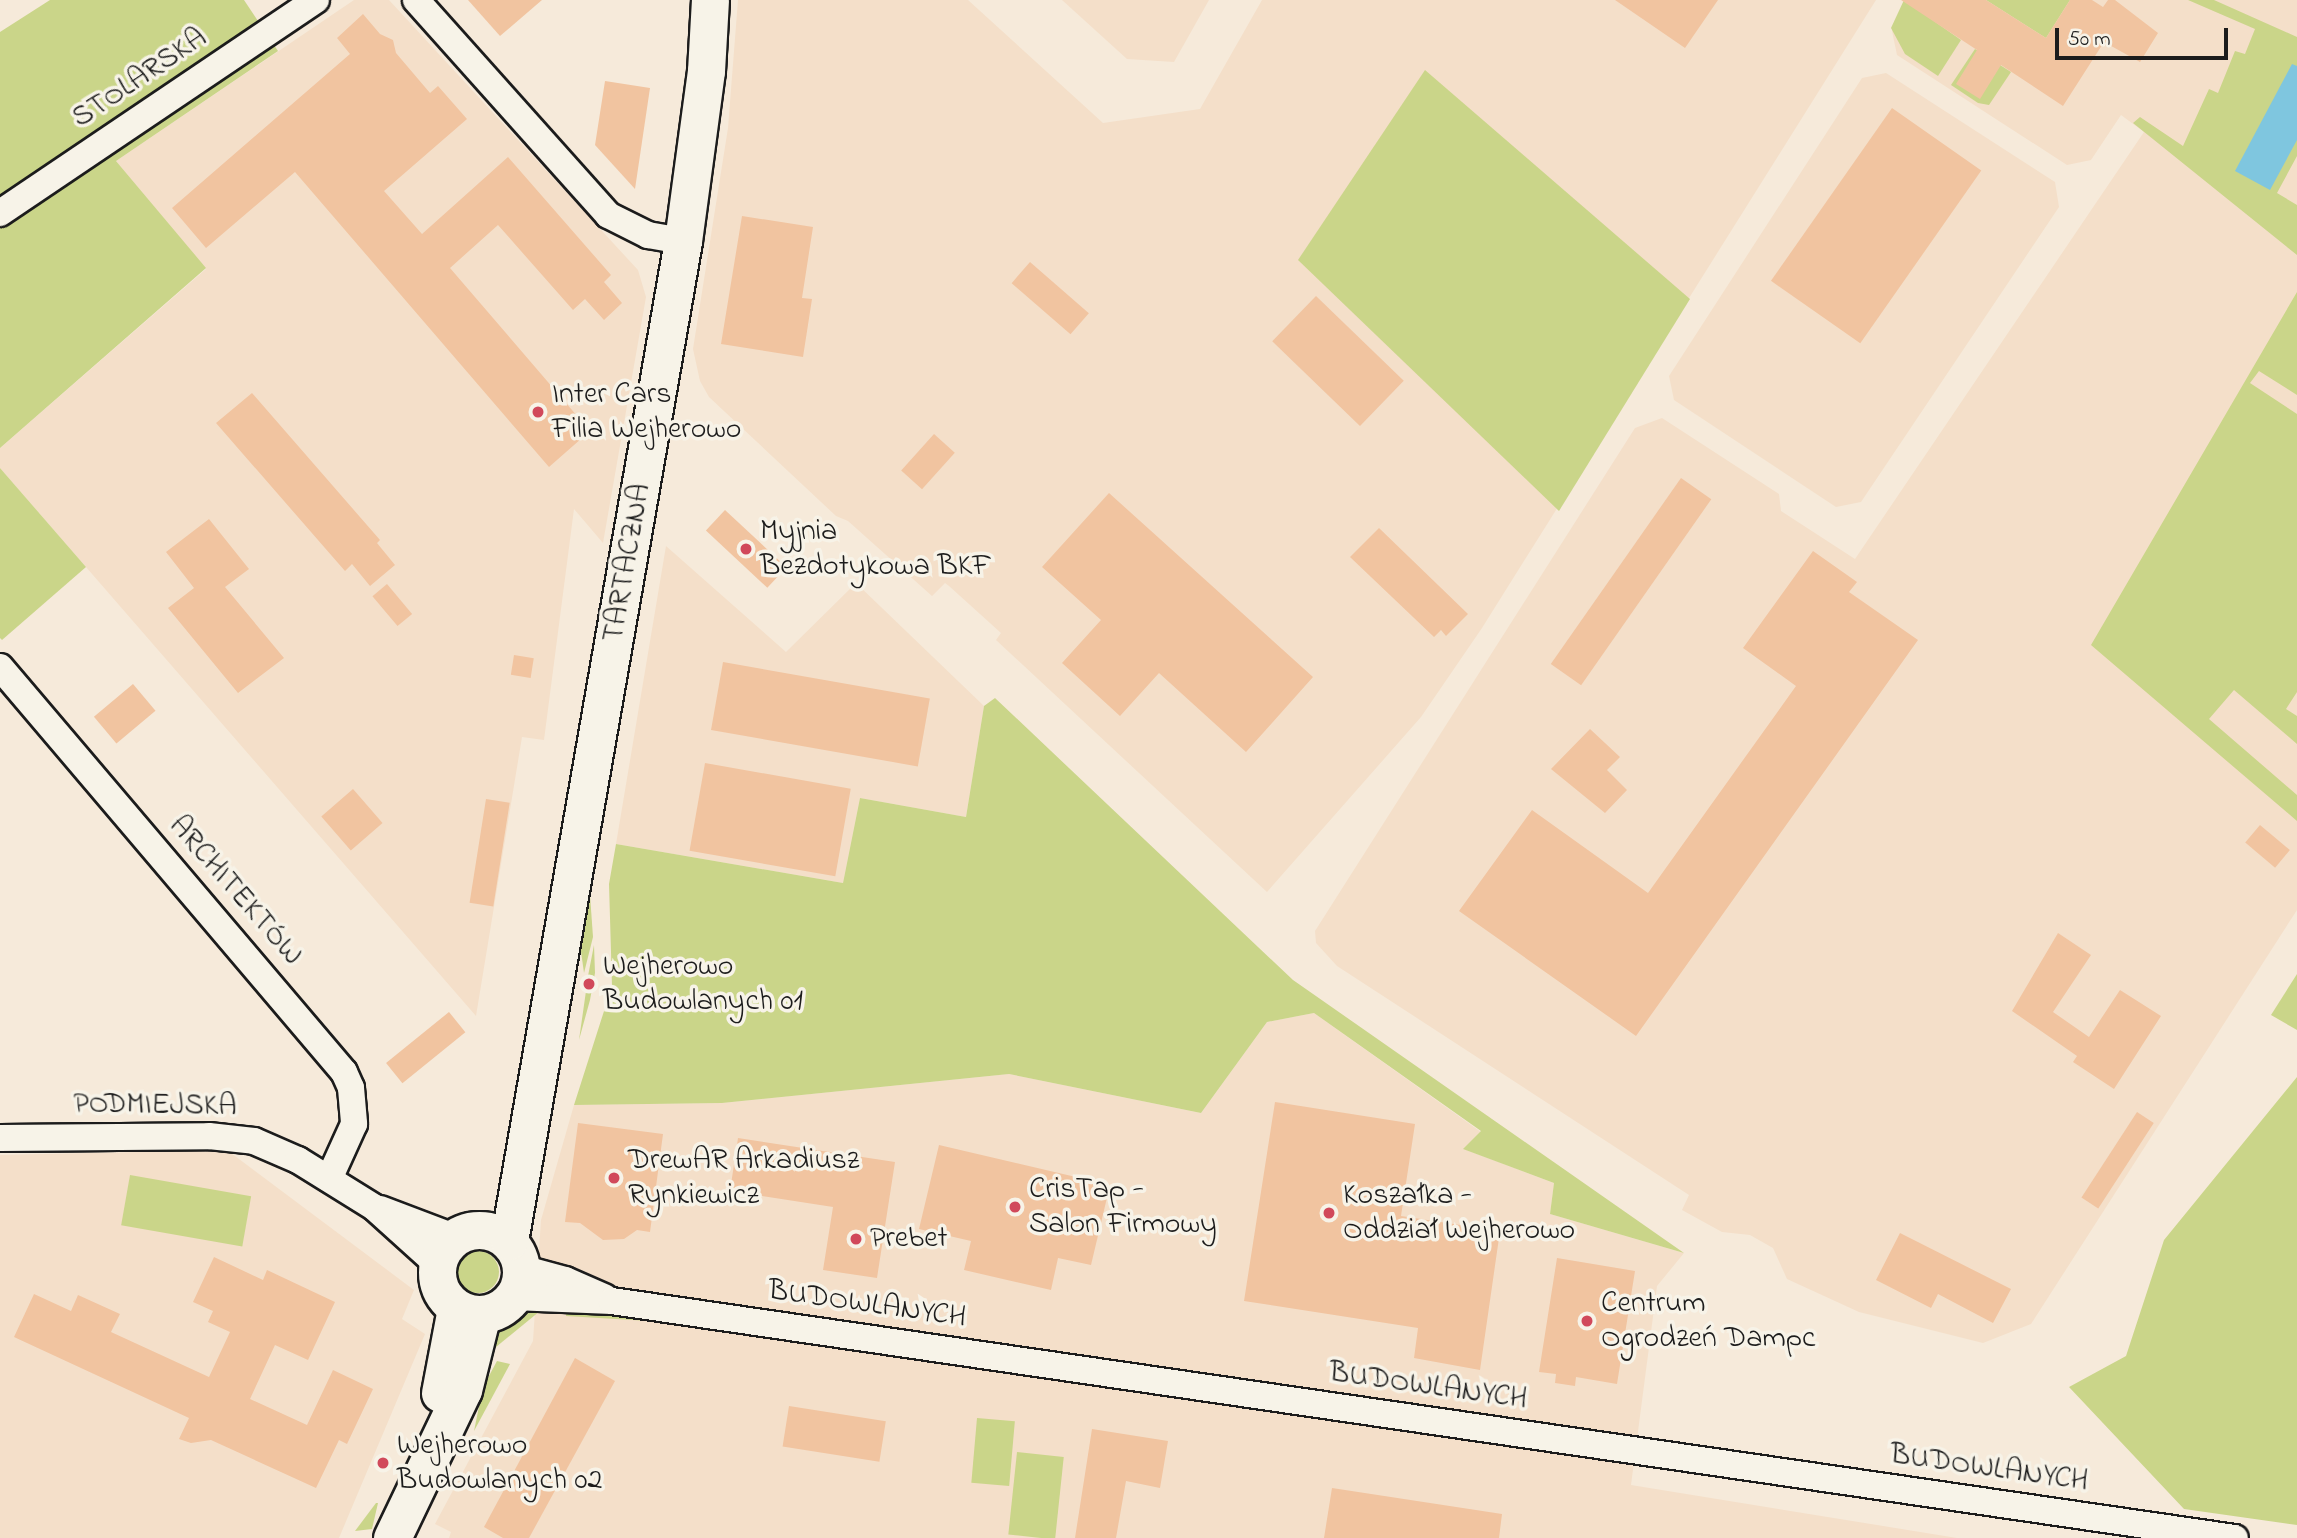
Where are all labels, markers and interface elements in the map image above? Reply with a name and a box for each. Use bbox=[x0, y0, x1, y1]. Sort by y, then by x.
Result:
scale bar bbox=[2059, 14, 2232, 58]
street label: STOLARSKA bbox=[66, 21, 214, 137]
text: 50 m bbox=[2068, 25, 2111, 55]
place label: Inter Cars Filia Wejherowo bbox=[552, 377, 741, 448]
marker: Inter Cars Filia Wejherowo bbox=[530, 404, 546, 420]
street label: TARTACZNA bbox=[596, 481, 660, 645]
place label: Myjnia Bezdotykowa BKF bbox=[760, 514, 992, 584]
marker: Myjnia Bezdotykowa BKF bbox=[738, 541, 754, 557]
street label: ARCHITEKTÓW bbox=[160, 809, 310, 973]
place label: Wejherowo Budowlanych 01 bbox=[603, 949, 803, 1020]
marker: Wejherowo Budowlanych 01 bbox=[581, 976, 597, 992]
street label: PODMIEJSKA bbox=[73, 1087, 237, 1125]
place label: DrewAR Arkadiusz Rynkiewicz bbox=[628, 1143, 859, 1214]
marker: DrewAR Arkadiusz Rynkiewicz bbox=[606, 1170, 622, 1186]
place label: CrisTap - Salon Firmowy bbox=[1029, 1172, 1217, 1242]
place label: Koszałka - Oddział Wejherowo bbox=[1343, 1178, 1575, 1248]
marker: CrisTap - Salon Firmowy bbox=[1007, 1199, 1023, 1215]
marker: Koszałka - Oddział Wejherowo bbox=[1321, 1205, 1337, 1221]
place label: Prebet bbox=[870, 1221, 948, 1257]
marker: Prebet bbox=[848, 1231, 864, 1247]
street label: BUDOWLANYCH bbox=[766, 1273, 968, 1337]
place label: Centrum Ogrodzeń Dampc bbox=[1601, 1286, 1815, 1356]
marker: Centrum Ogrodzeń Dampc bbox=[1579, 1313, 1595, 1329]
street label: BUDOWLANYCH bbox=[1327, 1355, 1529, 1419]
place label: Wejherowo Budowlanych 02 bbox=[397, 1428, 602, 1498]
street label: BUDOWLANYCH bbox=[1888, 1437, 2090, 1501]
marker: Wejherowo Budowlanych 02 bbox=[375, 1455, 391, 1471]

